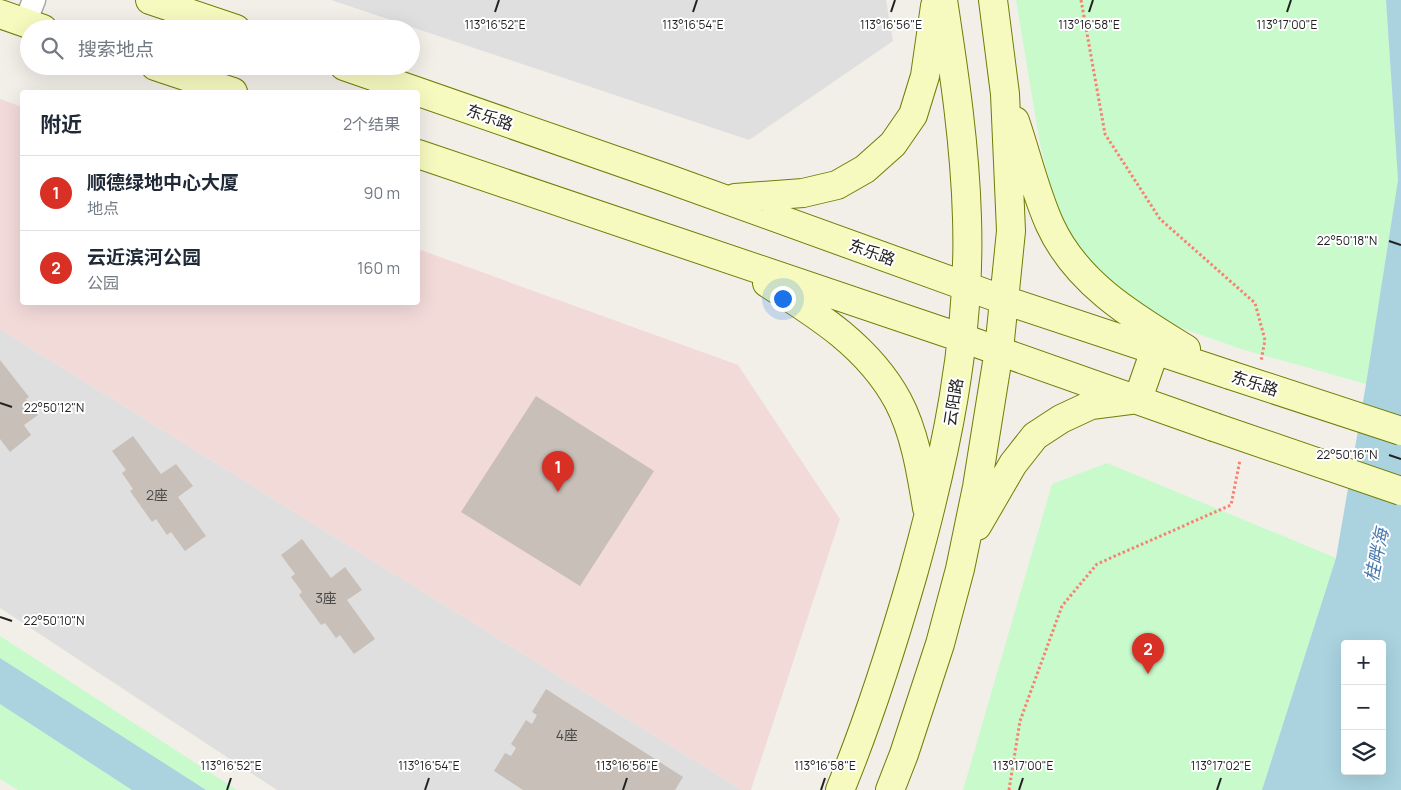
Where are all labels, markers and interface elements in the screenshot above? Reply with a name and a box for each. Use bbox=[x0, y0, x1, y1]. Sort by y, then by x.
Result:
text: 113°16'52"E bbox=[464, 16, 526, 33]
text: 113°16'54"E bbox=[662, 16, 724, 33]
text: 113°16'56"E bbox=[860, 16, 922, 33]
text: 113°16'58"E bbox=[1058, 16, 1120, 33]
text: 113°17'00"E bbox=[1257, 16, 1318, 33]
search box bbox=[20, 20, 420, 75]
icon: search bbox=[38, 34, 66, 62]
text: 搜索地点 bbox=[78, 36, 154, 62]
street label: 东乐路 bbox=[464, 99, 516, 135]
text: 附近 bbox=[40, 110, 82, 138]
text: 2个结果 bbox=[343, 113, 400, 135]
text: 顺德绿地中心大厦 bbox=[87, 169, 239, 195]
text: 1 bbox=[52, 182, 60, 204]
text: 90 m bbox=[364, 182, 400, 204]
text: 地点 bbox=[87, 197, 119, 219]
text: 22°50'18"N bbox=[1317, 232, 1377, 249]
street label: 东乐路 bbox=[846, 233, 898, 271]
text: 云近滨河公园 bbox=[87, 244, 201, 270]
text: 2 bbox=[51, 257, 61, 279]
text: 160 m bbox=[357, 257, 400, 279]
text: 公园 bbox=[87, 272, 119, 294]
your location bbox=[770, 286, 796, 312]
street label: 东乐路 bbox=[1229, 365, 1281, 401]
street label: 云阳路 bbox=[938, 377, 968, 427]
text: 22°50'12"N bbox=[24, 399, 84, 416]
text: 22°50'16"N bbox=[1317, 446, 1377, 463]
pin: 1 bbox=[542, 451, 574, 492]
house number: 2座 bbox=[146, 485, 168, 504]
water label: 桂畔海 bbox=[1359, 523, 1394, 584]
house number: 3座 bbox=[315, 588, 337, 607]
text: 22°50'10"N bbox=[24, 612, 84, 629]
pin: 2 bbox=[1132, 633, 1164, 674]
map controls bbox=[1341, 640, 1386, 775]
button: + bbox=[1341, 640, 1386, 685]
button: − bbox=[1341, 685, 1386, 730]
house number: 4座 bbox=[556, 725, 578, 744]
button: layers bbox=[1341, 730, 1386, 775]
text: 113°16'52"E bbox=[200, 757, 262, 774]
text: 113°16'54"E bbox=[398, 757, 460, 774]
text: 113°16'56"E bbox=[596, 757, 658, 774]
text: 113°16'58"E bbox=[794, 757, 856, 774]
text: 113°17'00"E bbox=[993, 757, 1054, 774]
text: 113°17'02"E bbox=[1191, 757, 1251, 774]

